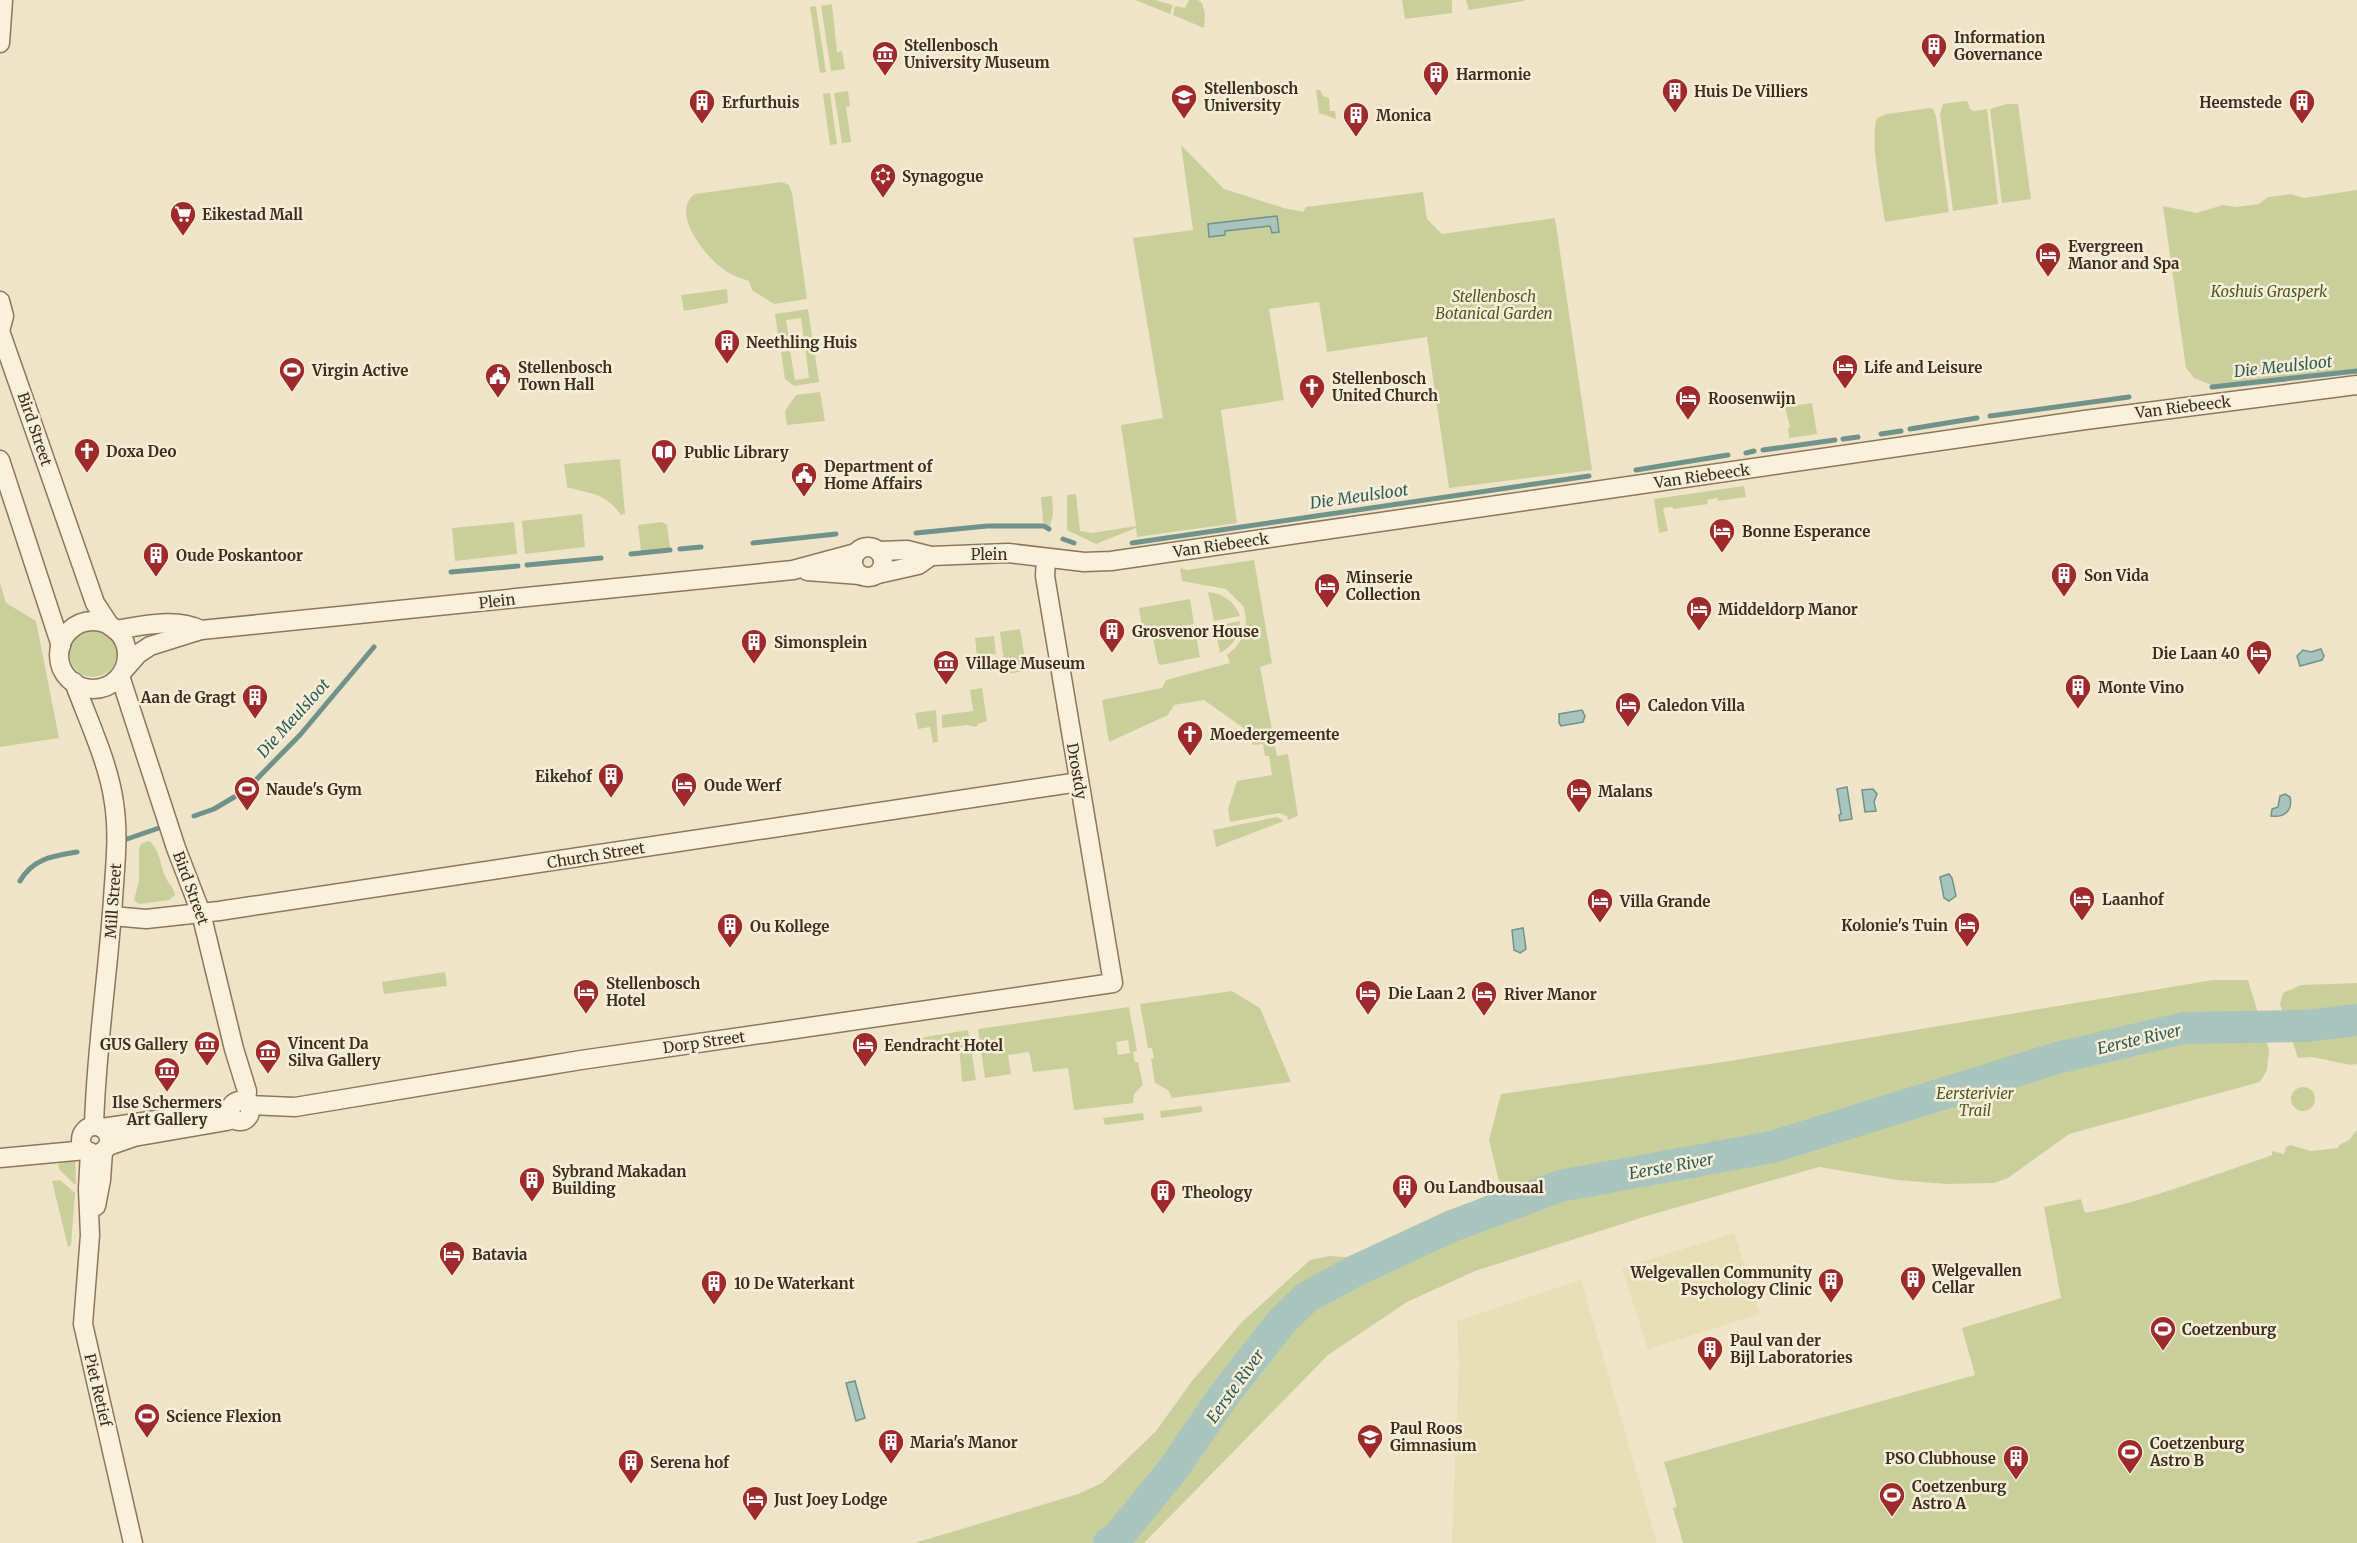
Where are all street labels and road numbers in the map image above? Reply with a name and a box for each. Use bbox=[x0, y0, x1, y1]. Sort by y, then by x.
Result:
street label: Bird Street bbox=[14, 390, 57, 468]
street label: Van Riebeeck bbox=[2133, 392, 2232, 422]
street label: Van Riebeeck bbox=[1652, 460, 1751, 492]
street label: Van Riebeeck bbox=[1171, 529, 1270, 561]
street label: Plein bbox=[971, 545, 1007, 564]
street label: Plein bbox=[478, 590, 516, 612]
street label: Drostdy bbox=[1063, 741, 1091, 801]
street label: Church Street bbox=[546, 838, 646, 872]
street label: Bird Street bbox=[169, 849, 213, 927]
street label: Mill Street bbox=[101, 863, 125, 939]
street label: Dorp Street bbox=[662, 1027, 746, 1057]
street label: Piet Retief bbox=[80, 1352, 116, 1430]

